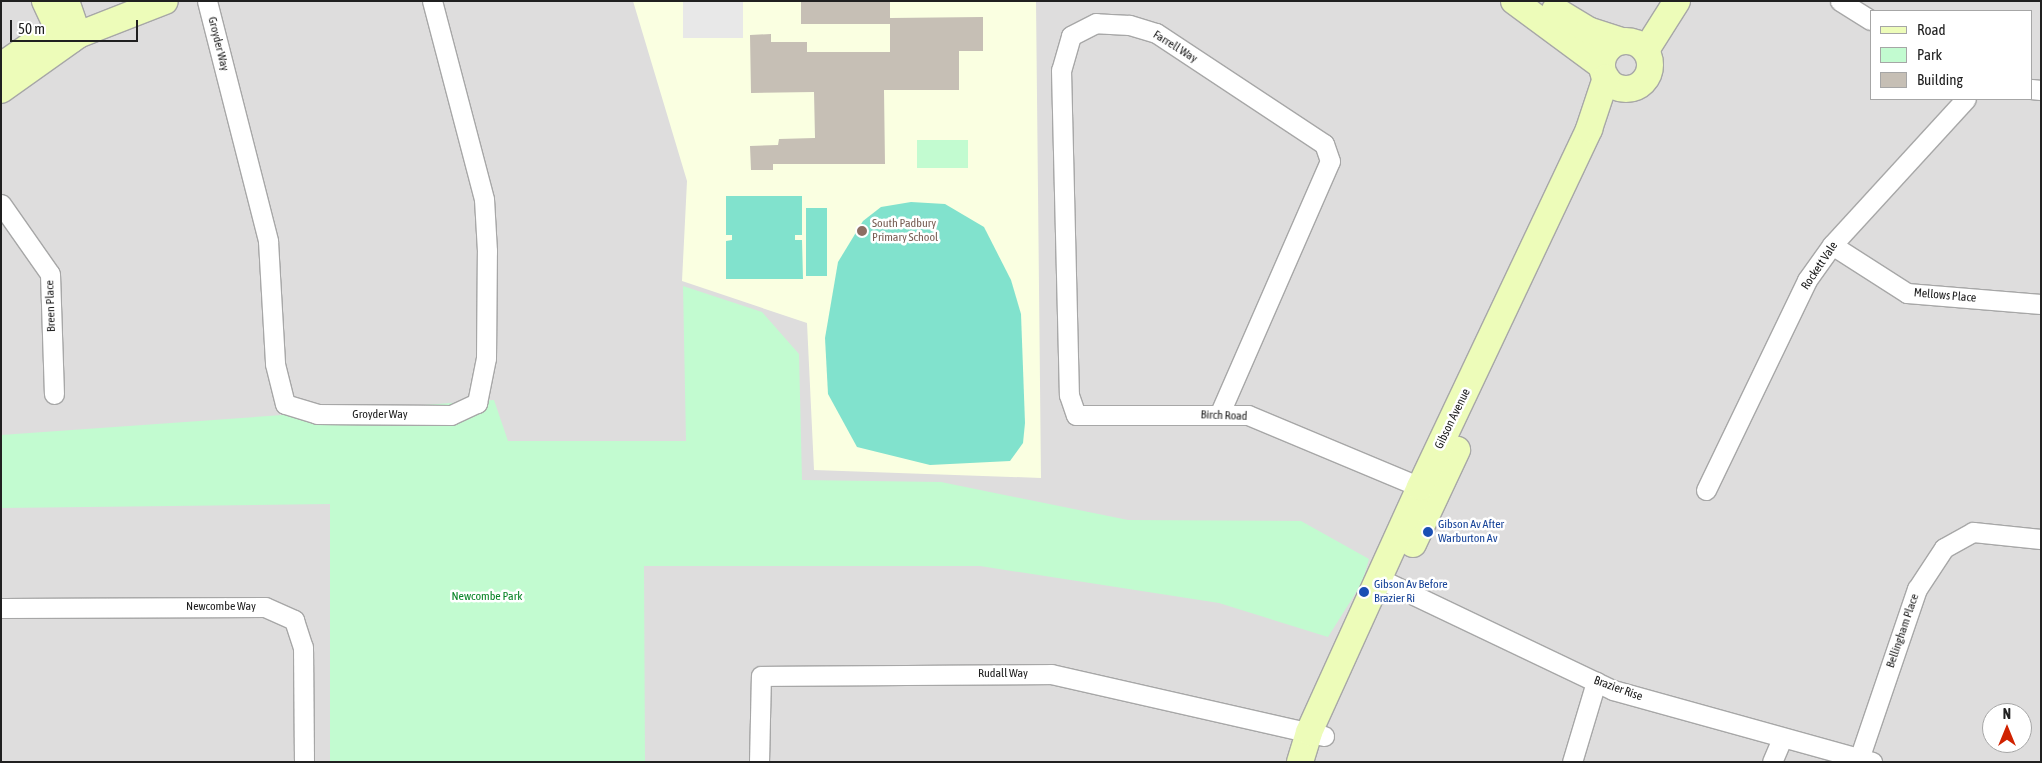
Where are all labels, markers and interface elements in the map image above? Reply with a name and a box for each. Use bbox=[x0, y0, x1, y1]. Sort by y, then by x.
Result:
scale bar bbox=[12, 10, 140, 42]
legend bbox=[1870, 10, 2032, 100]
street label: Groyder Way bbox=[204, 15, 232, 73]
text: 50 m bbox=[18, 20, 45, 37]
text: Road bbox=[1917, 21, 1946, 38]
street label: Farrell Way bbox=[1150, 28, 1200, 66]
text: Park bbox=[1917, 46, 1942, 63]
text: Building bbox=[1917, 71, 1963, 88]
place label: South Padbury Primary School bbox=[872, 217, 938, 245]
marker: South Padbury Primary School bbox=[856, 225, 868, 237]
street label: Rockett Vale bbox=[1799, 239, 1841, 293]
street label: Breen Place bbox=[43, 280, 59, 332]
street label: Mellows Place bbox=[1913, 286, 1977, 306]
street label: Gibson Avenue bbox=[1432, 386, 1474, 452]
street label: Groyder Way bbox=[352, 408, 408, 422]
street label: Birch Road bbox=[1200, 408, 1248, 424]
place label: Gibson Av After Warburton Av bbox=[1438, 518, 1504, 546]
marker: Gibson Av After Warburton Av bbox=[1422, 526, 1434, 538]
place label: Gibson Av Before Brazier Ri bbox=[1374, 578, 1448, 606]
marker: Gibson Av Before Brazier Ri bbox=[1358, 586, 1370, 598]
park label: Newcombe Park bbox=[452, 590, 522, 604]
street label: Bellingham Place bbox=[1884, 592, 1922, 670]
street label: Newcombe Way bbox=[186, 600, 256, 614]
street label: Rudall Way bbox=[978, 667, 1028, 681]
street label: Brazier Rise bbox=[1592, 674, 1644, 704]
north arrow bbox=[1982, 703, 2032, 753]
text: N bbox=[2003, 706, 2011, 722]

